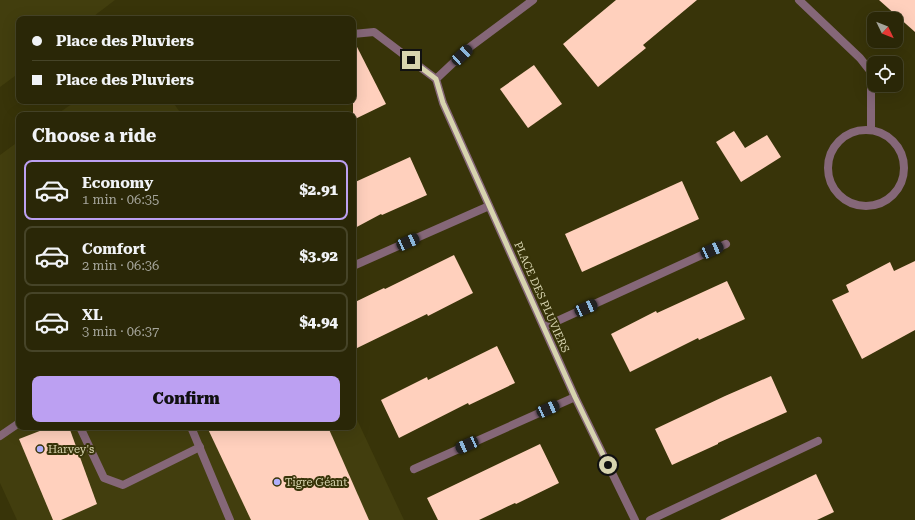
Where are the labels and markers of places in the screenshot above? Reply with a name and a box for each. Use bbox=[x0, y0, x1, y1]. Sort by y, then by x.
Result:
place label: Harvey's bbox=[48, 443, 94, 456]
marker: Harvey's bbox=[35, 444, 45, 454]
place label: Tigre Géant bbox=[285, 476, 347, 489]
marker: Tigre Géant bbox=[272, 477, 282, 487]

